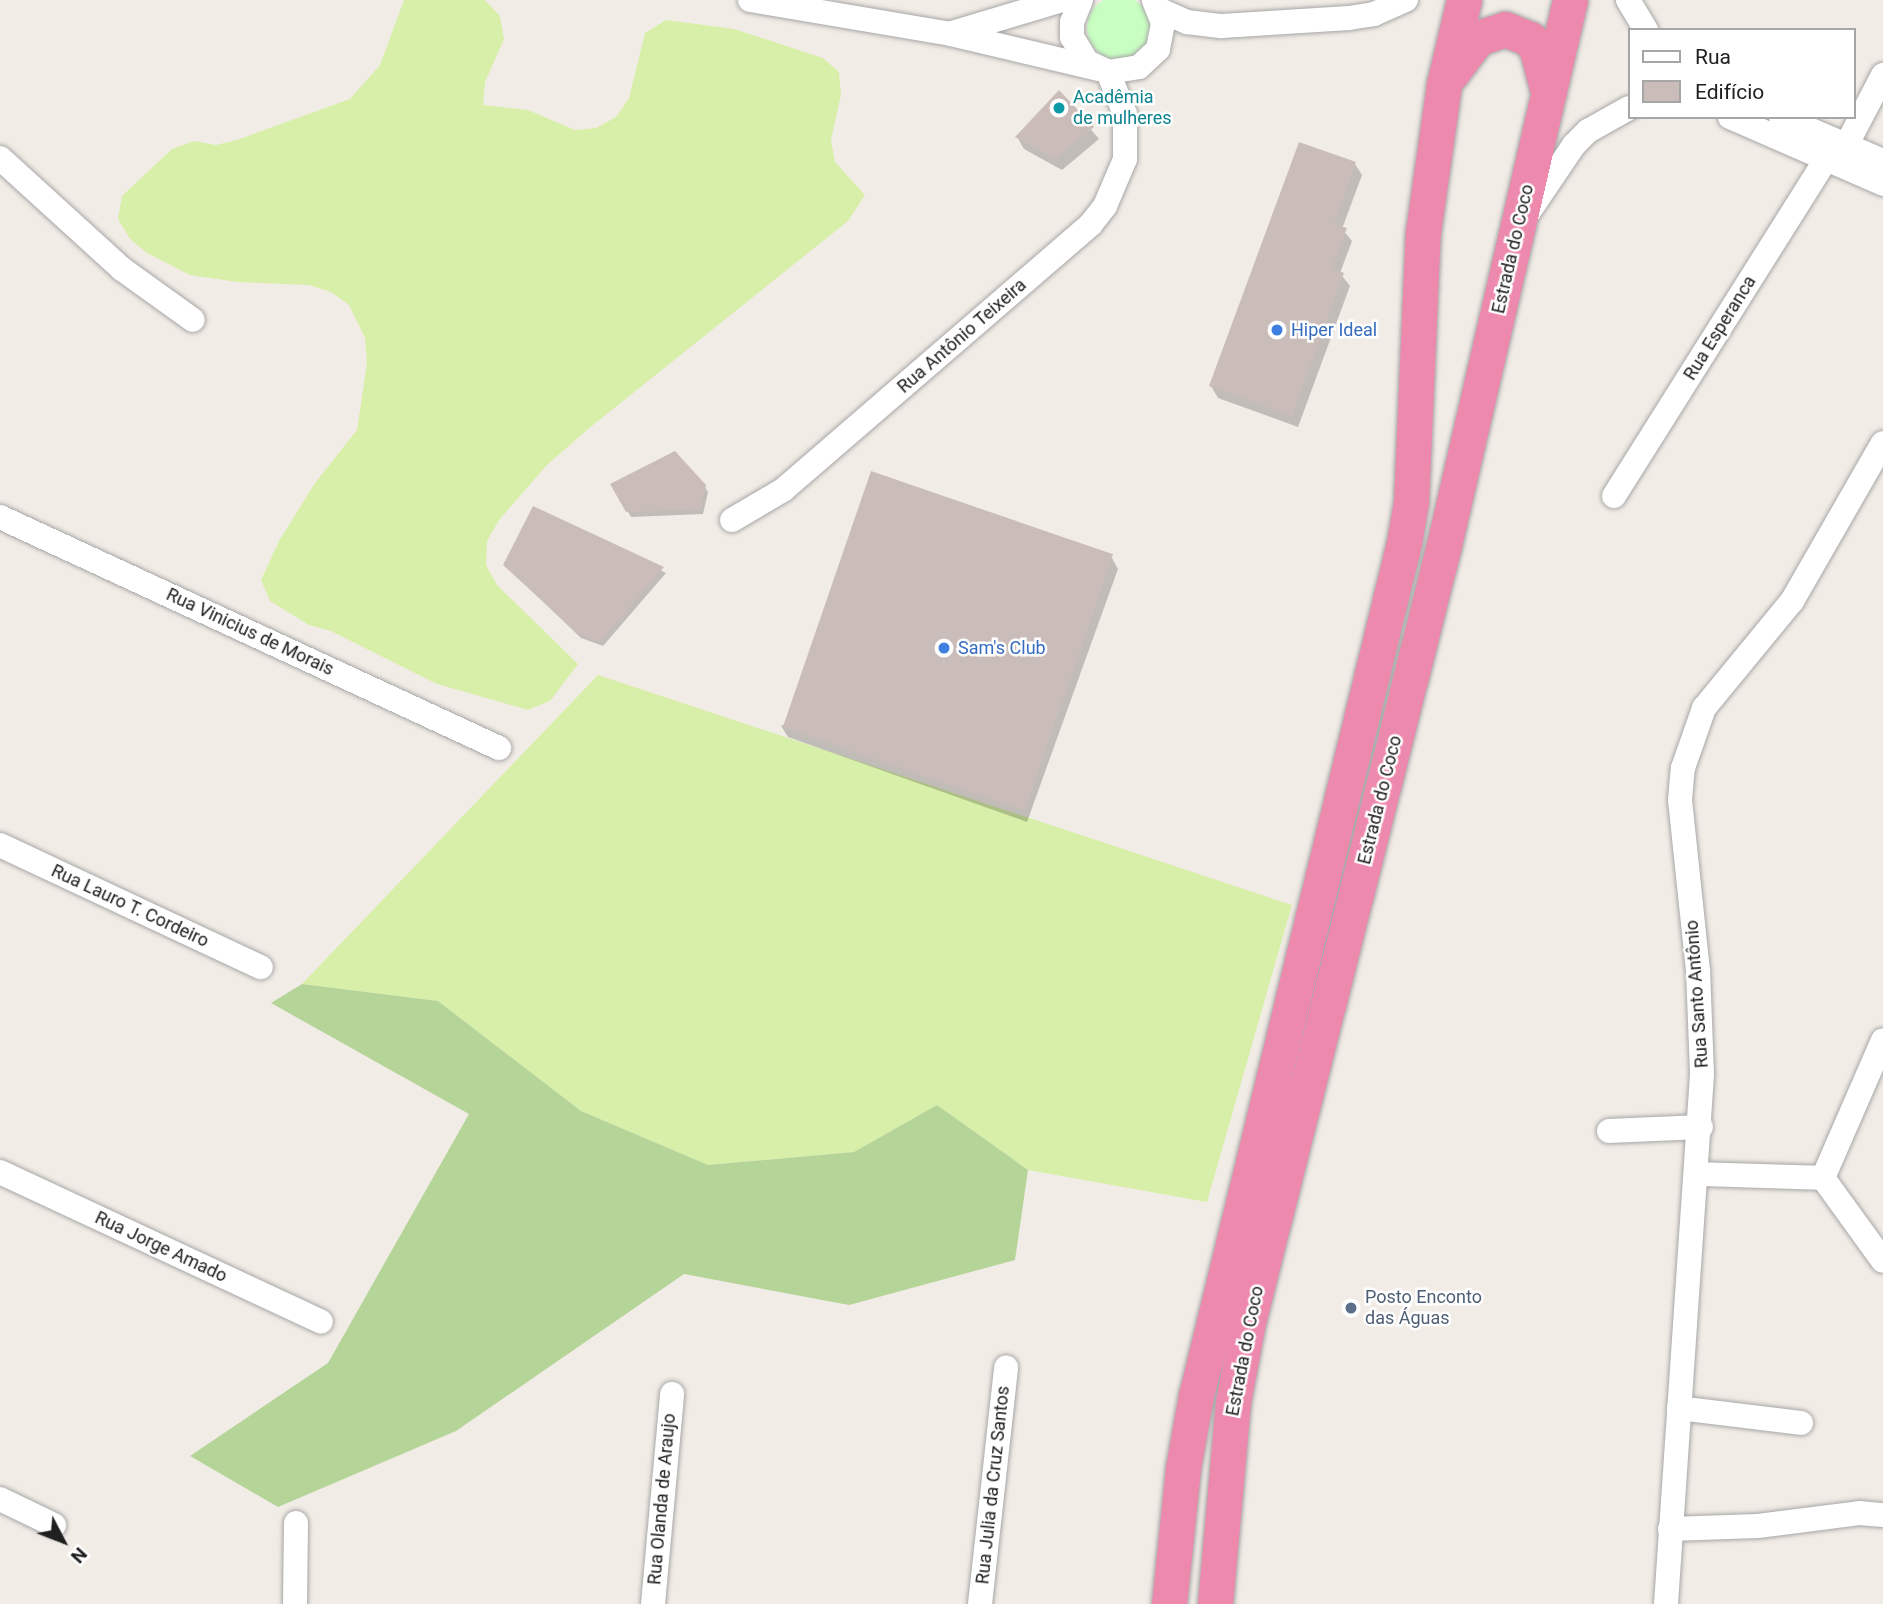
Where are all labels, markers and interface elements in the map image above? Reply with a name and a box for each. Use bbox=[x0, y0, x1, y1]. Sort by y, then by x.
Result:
legend bbox=[1628, 28, 1855, 119]
text: Rua bbox=[1695, 45, 1731, 69]
text: Edifício bbox=[1695, 80, 1764, 104]
place label: Acadêmia de mulheres bbox=[1073, 87, 1171, 130]
marker: Acadêmia de mulheres bbox=[1051, 100, 1067, 116]
street label: Estrada do Coco bbox=[1488, 182, 1538, 316]
street label: Rua Esperanca bbox=[1679, 272, 1761, 384]
street label: Rua Antônio Teixeira bbox=[893, 274, 1031, 398]
place label: Hiper Ideal bbox=[1291, 319, 1377, 341]
marker: Hiper Ideal bbox=[1269, 322, 1285, 338]
street label: Rua Vinicius de Morais bbox=[163, 584, 337, 680]
place label: Sam's Club bbox=[958, 637, 1046, 659]
marker: Sam's Club bbox=[936, 640, 952, 656]
street label: Estrada do Coco bbox=[1354, 733, 1406, 867]
street label: Rua Lauro T. Cordeiro bbox=[48, 860, 212, 952]
street label: Rua Santo Antônio bbox=[1681, 919, 1713, 1069]
street label: Rua Jorge Amado bbox=[92, 1207, 230, 1287]
street label: Estrada do Coco bbox=[1222, 1284, 1268, 1418]
place label: Posto Enconto das Águas bbox=[1365, 1287, 1482, 1330]
marker: Posto Enconto das Águas bbox=[1343, 1300, 1359, 1316]
street label: Rua Julia da Cruz Santos bbox=[972, 1385, 1014, 1585]
street label: Rua Olanda de Araujo bbox=[644, 1412, 680, 1586]
north arrow bbox=[28, 1506, 98, 1576]
text: N bbox=[66, 1543, 92, 1568]

